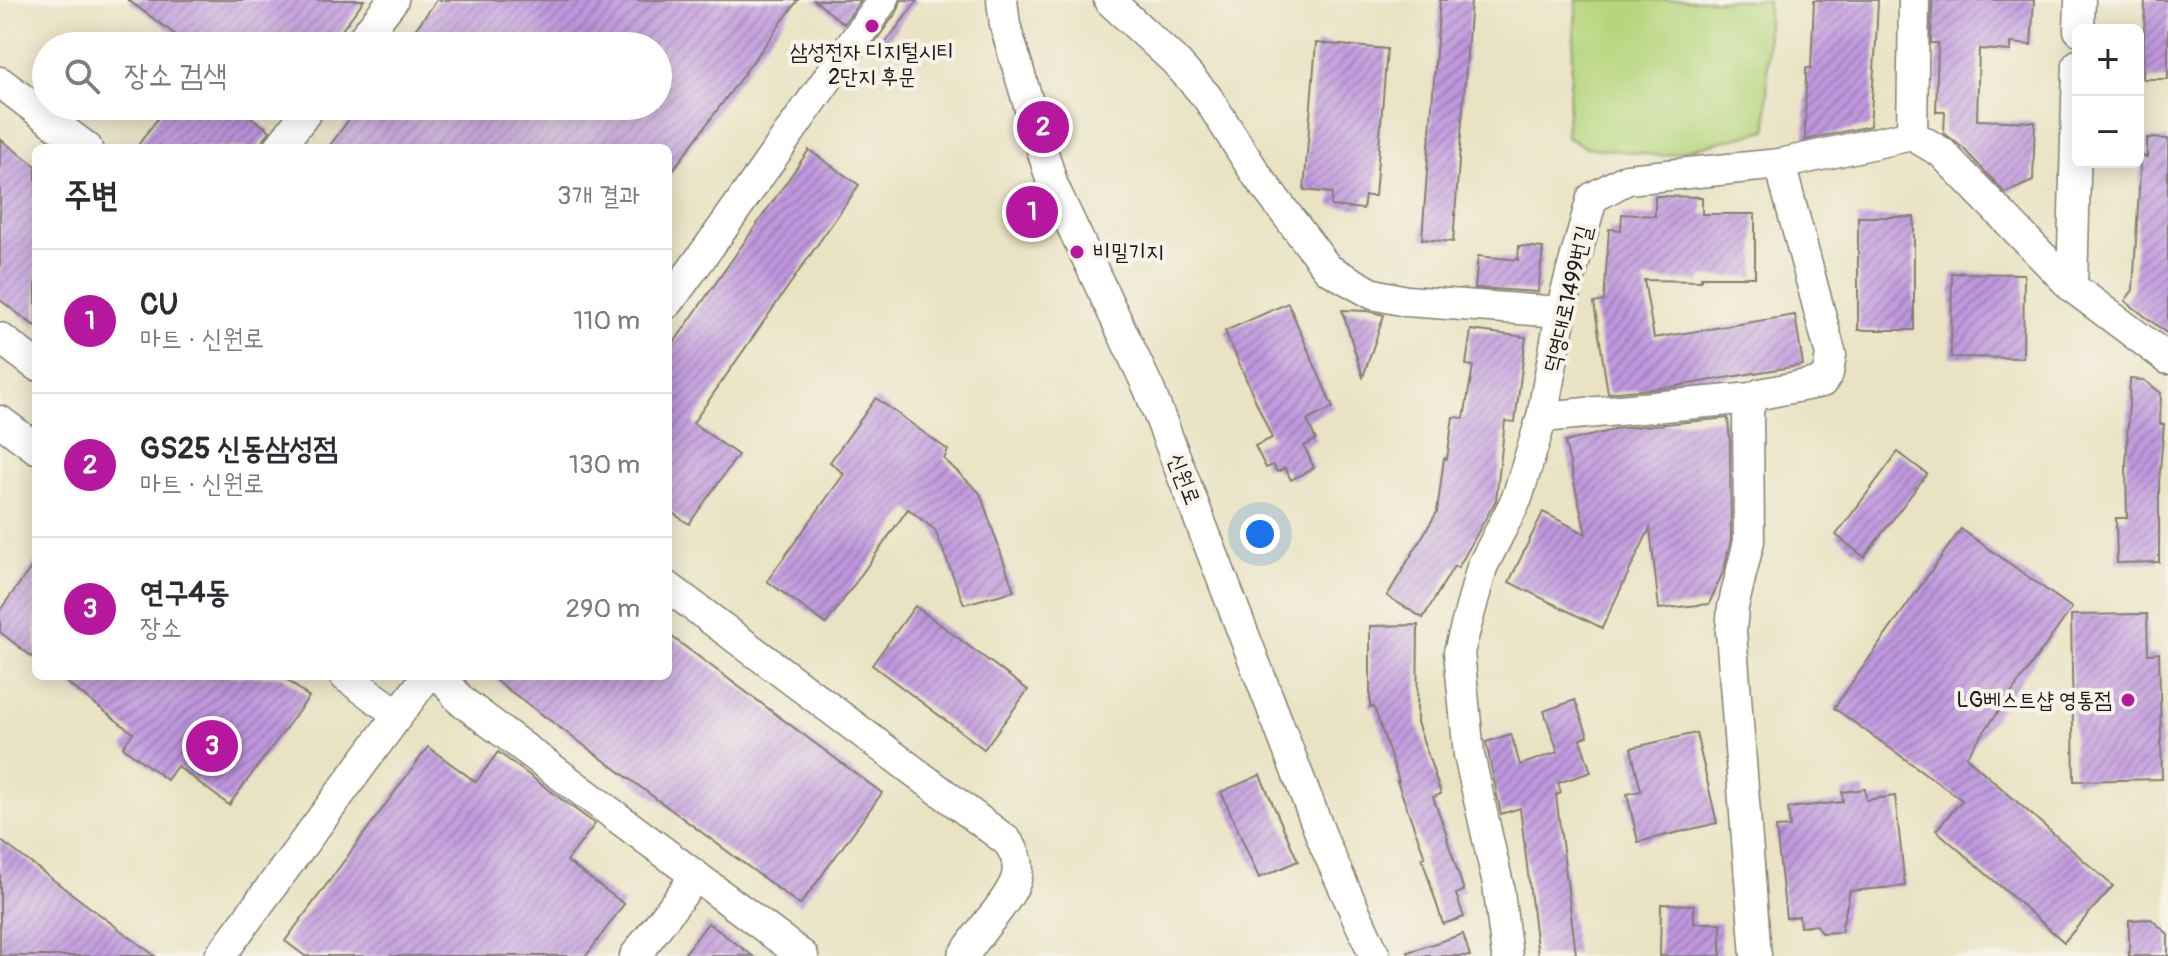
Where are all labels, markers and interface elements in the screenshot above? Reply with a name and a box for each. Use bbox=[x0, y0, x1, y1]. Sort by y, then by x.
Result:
marker: 삼성전자 디지털시티 2단지 후문 bbox=[863, 17, 881, 35]
map controls bbox=[2072, 24, 2144, 168]
button: + bbox=[2072, 24, 2144, 96]
search box bbox=[32, 32, 672, 120]
place label: 삼성전자 디지털시티 2단지 후문 bbox=[790, 38, 954, 91]
icon: search bbox=[60, 54, 104, 98]
text: 장소 검색 bbox=[124, 57, 227, 94]
button: − bbox=[2072, 96, 2144, 168]
pin: 2 bbox=[1017, 97, 1069, 157]
text: 주변 bbox=[64, 174, 119, 217]
text: 3개 결과 bbox=[557, 180, 640, 212]
pin: 1 bbox=[1006, 182, 1058, 242]
street label: 덕영대로1499번길 bbox=[1537, 222, 1599, 375]
place label: 비밀기지 bbox=[1093, 238, 1164, 266]
marker: 비밀기지 bbox=[1068, 243, 1086, 261]
text: CU bbox=[140, 286, 178, 323]
text: 1 bbox=[85, 305, 95, 337]
text: 110 m bbox=[573, 305, 640, 337]
text: 마트 · 신원로 bbox=[140, 323, 264, 355]
text: GS25 신동삼성점 bbox=[140, 430, 338, 467]
text: 2 bbox=[83, 449, 97, 481]
text: 130 m bbox=[569, 449, 640, 481]
street label: 신원로 bbox=[1161, 449, 1207, 509]
text: 마트 · 신원로 bbox=[140, 468, 264, 500]
your location bbox=[1240, 514, 1280, 554]
text: 연구4동 bbox=[140, 574, 230, 611]
text: 3 bbox=[83, 593, 97, 625]
text: 290 m bbox=[566, 593, 640, 625]
text: 장소 bbox=[140, 612, 182, 644]
place label: LG베스트샵 영통점 bbox=[1956, 686, 2112, 714]
marker: LG베스트샵 영통점 bbox=[2119, 691, 2137, 709]
pin: 3 bbox=[186, 716, 238, 776]

